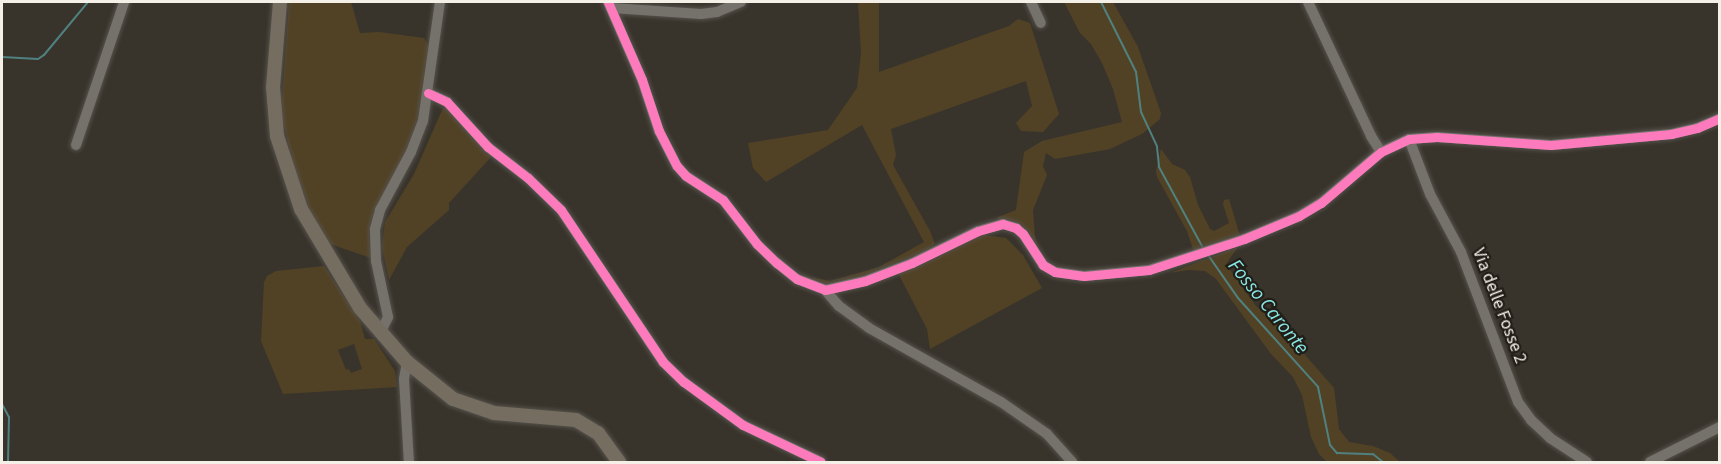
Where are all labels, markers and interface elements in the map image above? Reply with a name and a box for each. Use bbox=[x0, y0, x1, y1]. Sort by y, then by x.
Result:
street label: Via delle Fosse 2 bbox=[1467, 245, 1531, 367]
water label: Fosso Caronte bbox=[1223, 255, 1313, 359]

